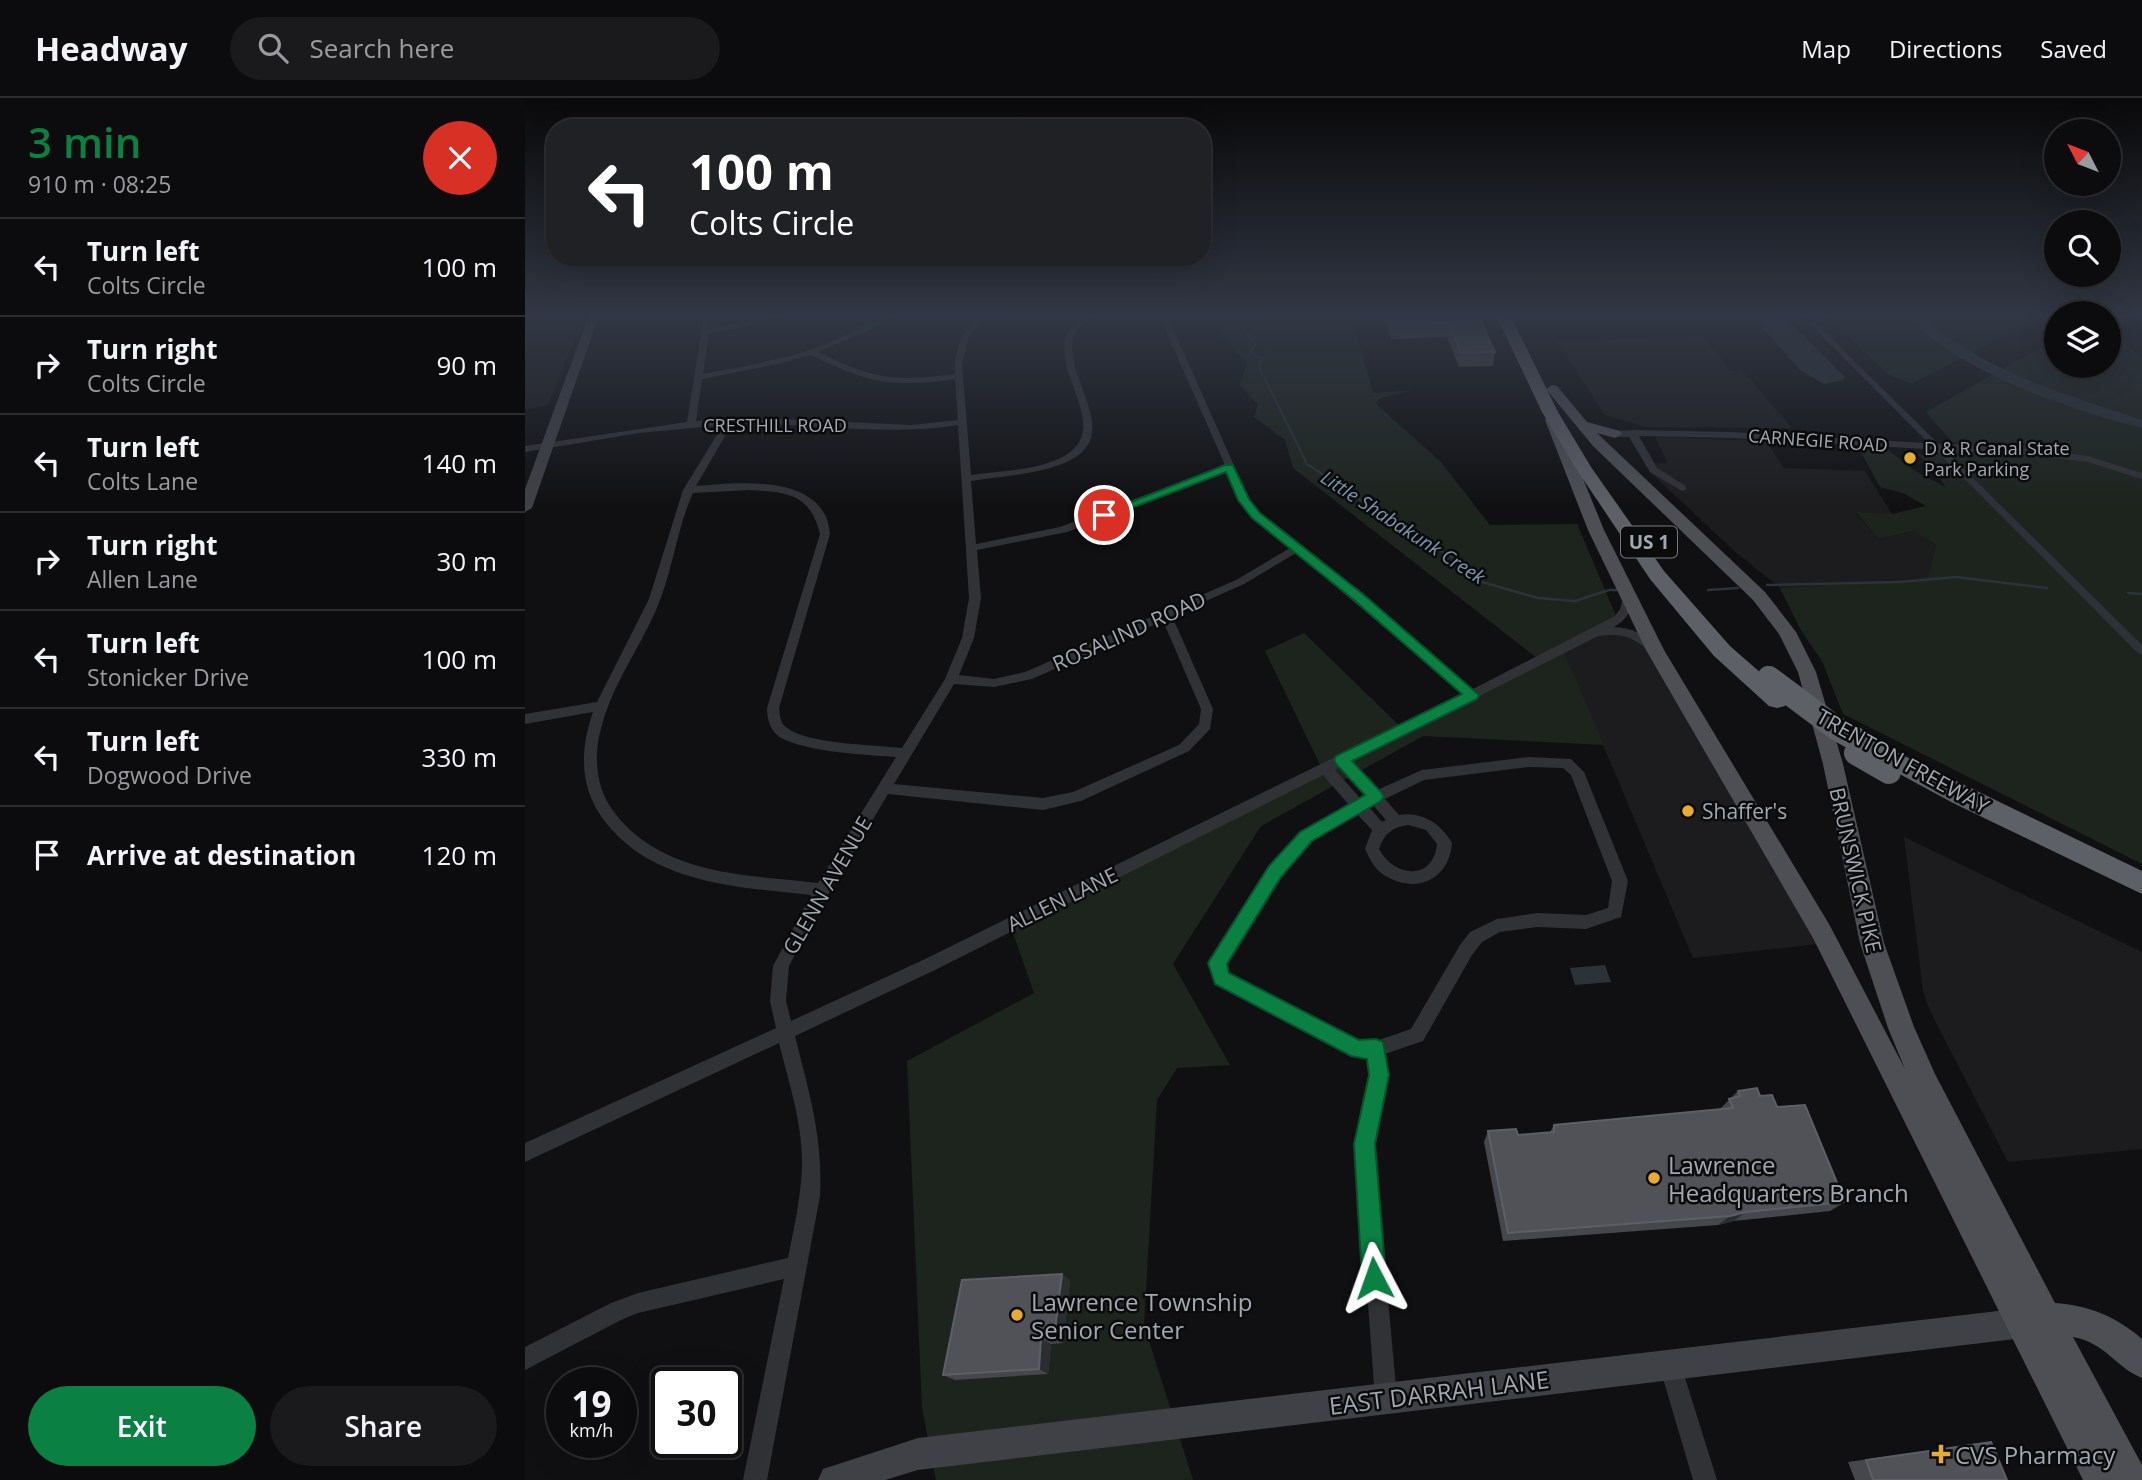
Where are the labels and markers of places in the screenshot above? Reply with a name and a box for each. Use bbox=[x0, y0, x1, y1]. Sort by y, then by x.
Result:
place label: D & R Canal State Park Parking bbox=[1924, 436, 2070, 481]
marker: D & R Canal State Park Parking bbox=[1902, 450, 1918, 466]
pin bbox=[1074, 485, 1134, 545]
place label: Shaffer's bbox=[1702, 797, 1787, 825]
marker: Shaffer's bbox=[1680, 803, 1696, 819]
place label: Lawrence Headquarters Branch bbox=[1668, 1148, 1909, 1209]
marker: Lawrence Headquarters Branch bbox=[1646, 1170, 1662, 1186]
place label: Lawrence Township Senior Center bbox=[1031, 1285, 1253, 1346]
marker: Lawrence Township Senior Center bbox=[1009, 1307, 1025, 1323]
place label: CVS Pharmacy bbox=[1955, 1438, 2116, 1471]
marker: CVS Pharmacy bbox=[1933, 1446, 1949, 1462]

